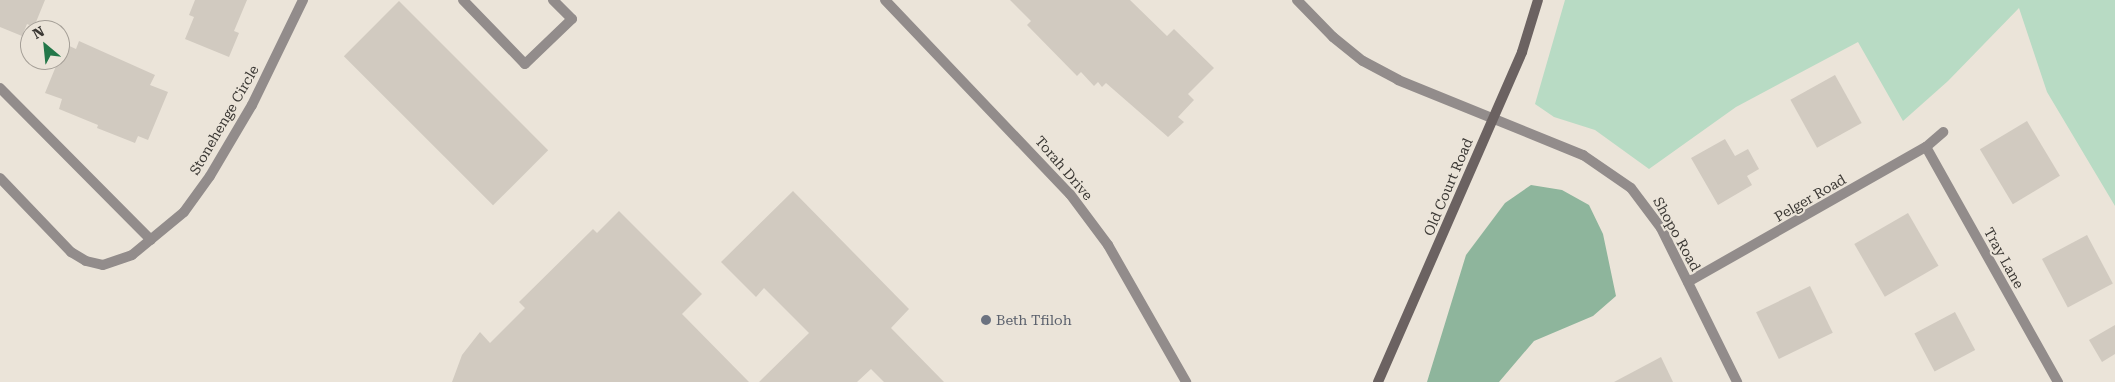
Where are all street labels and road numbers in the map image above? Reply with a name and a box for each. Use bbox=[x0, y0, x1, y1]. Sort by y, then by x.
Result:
street label: Stonehenge Circle bbox=[186, 62, 262, 178]
street label: Torah Drive bbox=[1032, 133, 1096, 203]
street label: Old Court Road bbox=[1420, 136, 1476, 238]
street label: Pelger Road bbox=[1771, 171, 1849, 225]
street label: Shopo Road bbox=[1650, 194, 1704, 274]
street label: Tray Lane bbox=[1980, 225, 2028, 291]

